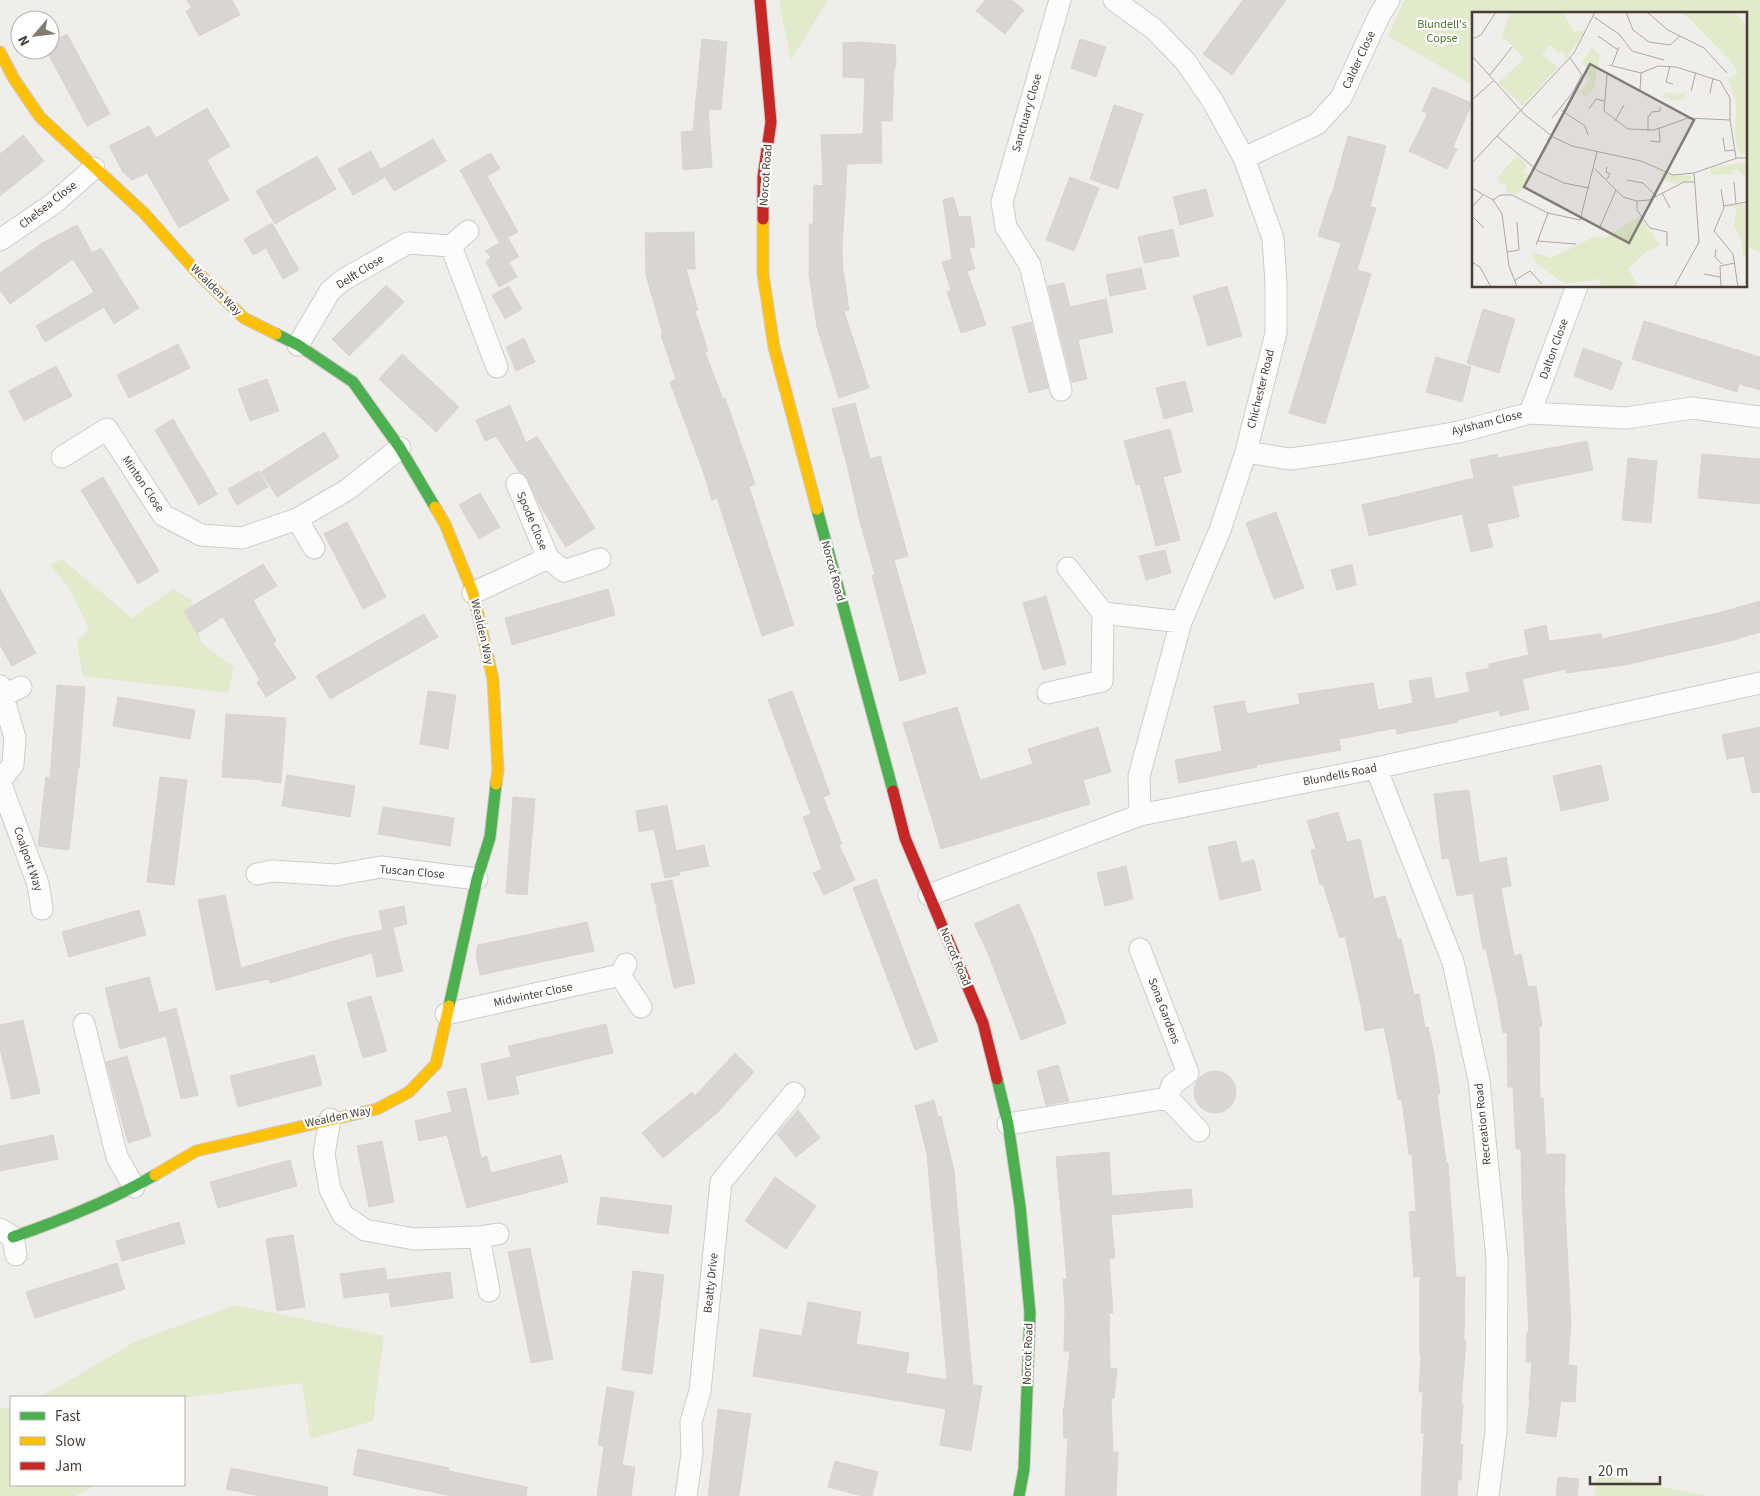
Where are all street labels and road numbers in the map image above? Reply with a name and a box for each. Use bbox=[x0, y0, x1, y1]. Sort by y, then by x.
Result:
street label: Calder Close bbox=[1338, 28, 1380, 92]
street label: Sanctuary Close bbox=[1008, 72, 1046, 154]
street label: Norcot Road bbox=[755, 143, 777, 207]
street label: Chelsea Close bbox=[16, 177, 80, 233]
street label: Delft Close bbox=[333, 251, 387, 293]
street label: Wealden Way bbox=[186, 260, 246, 320]
street label: Dalton Close bbox=[1535, 316, 1573, 382]
street label: Chichester Road bbox=[1243, 348, 1279, 430]
street label: Aylsham Close bbox=[1450, 406, 1524, 440]
street label: Minton Close bbox=[118, 452, 168, 516]
street label: Spode Close bbox=[512, 489, 552, 553]
street label: Norcot Road bbox=[817, 539, 849, 603]
street label: Wealden Way bbox=[466, 598, 498, 667]
street label: Blundells Road bbox=[1302, 759, 1378, 791]
street label: Coalport Way bbox=[9, 825, 47, 894]
street label: Tuscan Close bbox=[379, 861, 445, 883]
street label: Norcot Road bbox=[935, 925, 975, 989]
street label: Sona Gardens bbox=[1144, 975, 1184, 1047]
street label: Midwinter Close bbox=[492, 978, 574, 1012]
street label: Recreation Road bbox=[1470, 1082, 1496, 1166]
street label: Wealden Way bbox=[304, 1102, 373, 1132]
street label: Beatty Drive bbox=[699, 1252, 723, 1314]
street label: Norcot Road bbox=[1018, 1323, 1038, 1385]

